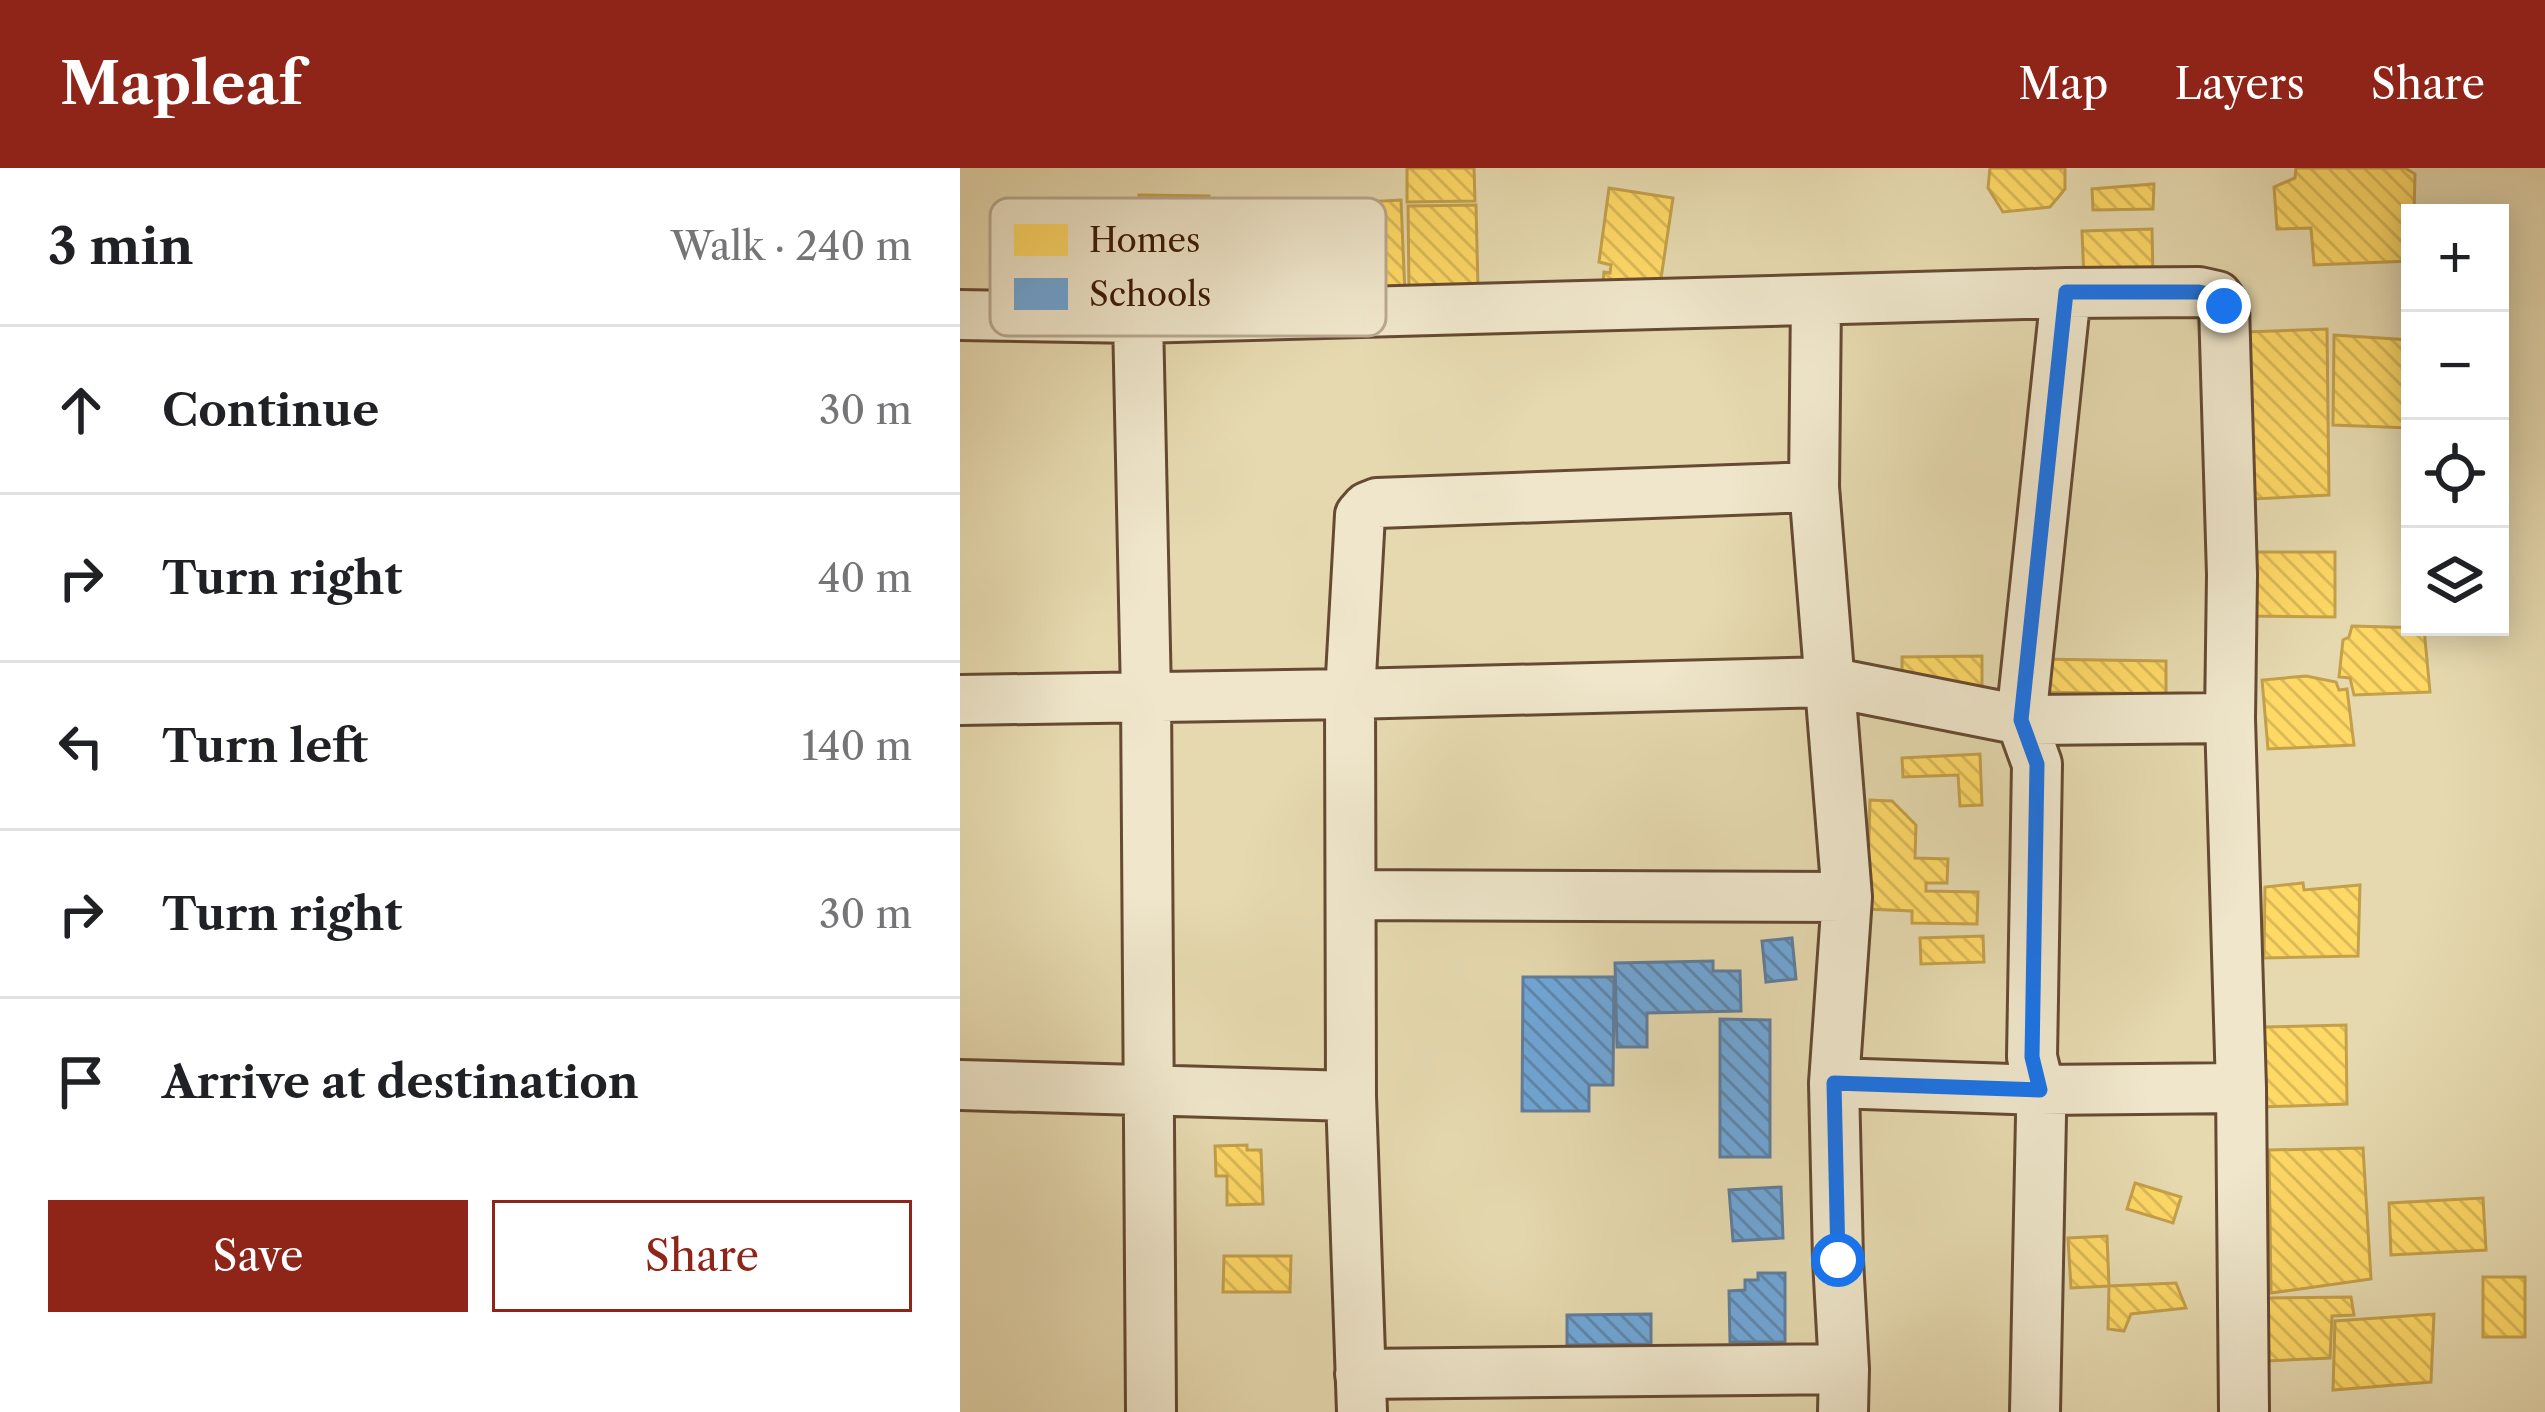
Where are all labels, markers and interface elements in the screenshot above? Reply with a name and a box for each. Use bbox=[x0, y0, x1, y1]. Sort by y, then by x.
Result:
text: Mapleaf bbox=[60, 49, 302, 119]
text: Map bbox=[2018, 58, 2108, 110]
text: Layers bbox=[2174, 58, 2305, 110]
text: Share bbox=[2371, 58, 2485, 110]
legend bbox=[990, 198, 1386, 336]
map controls bbox=[2401, 204, 2509, 636]
button: + bbox=[2401, 204, 2509, 312]
text: 3 min bbox=[48, 215, 194, 277]
text: Homes bbox=[1089, 220, 1200, 261]
text: Walk · 240 m bbox=[671, 222, 912, 270]
text: Schools bbox=[1089, 274, 1211, 315]
route end bbox=[2197, 279, 2251, 333]
button: − bbox=[2401, 312, 2509, 420]
icon: ahead bbox=[48, 377, 114, 443]
text: Continue bbox=[162, 382, 379, 438]
text: 30 m bbox=[819, 386, 912, 434]
button: locate bbox=[2401, 420, 2509, 528]
button: layers bbox=[2401, 528, 2509, 636]
icon: right bbox=[48, 545, 114, 611]
text: Turn right bbox=[162, 550, 402, 606]
text: 40 m bbox=[818, 554, 912, 602]
icon: left bbox=[48, 713, 114, 779]
text: Turn left bbox=[162, 718, 368, 774]
text: 140 m bbox=[802, 722, 912, 770]
icon: right bbox=[48, 881, 114, 947]
text: Turn right bbox=[162, 886, 402, 942]
text: 30 m bbox=[819, 890, 912, 938]
icon: arrive bbox=[48, 1049, 114, 1115]
text: Arrive at destination bbox=[162, 1054, 639, 1110]
button: Save bbox=[48, 1200, 468, 1312]
button: Share bbox=[492, 1200, 912, 1312]
route start bbox=[1811, 1233, 1865, 1287]

